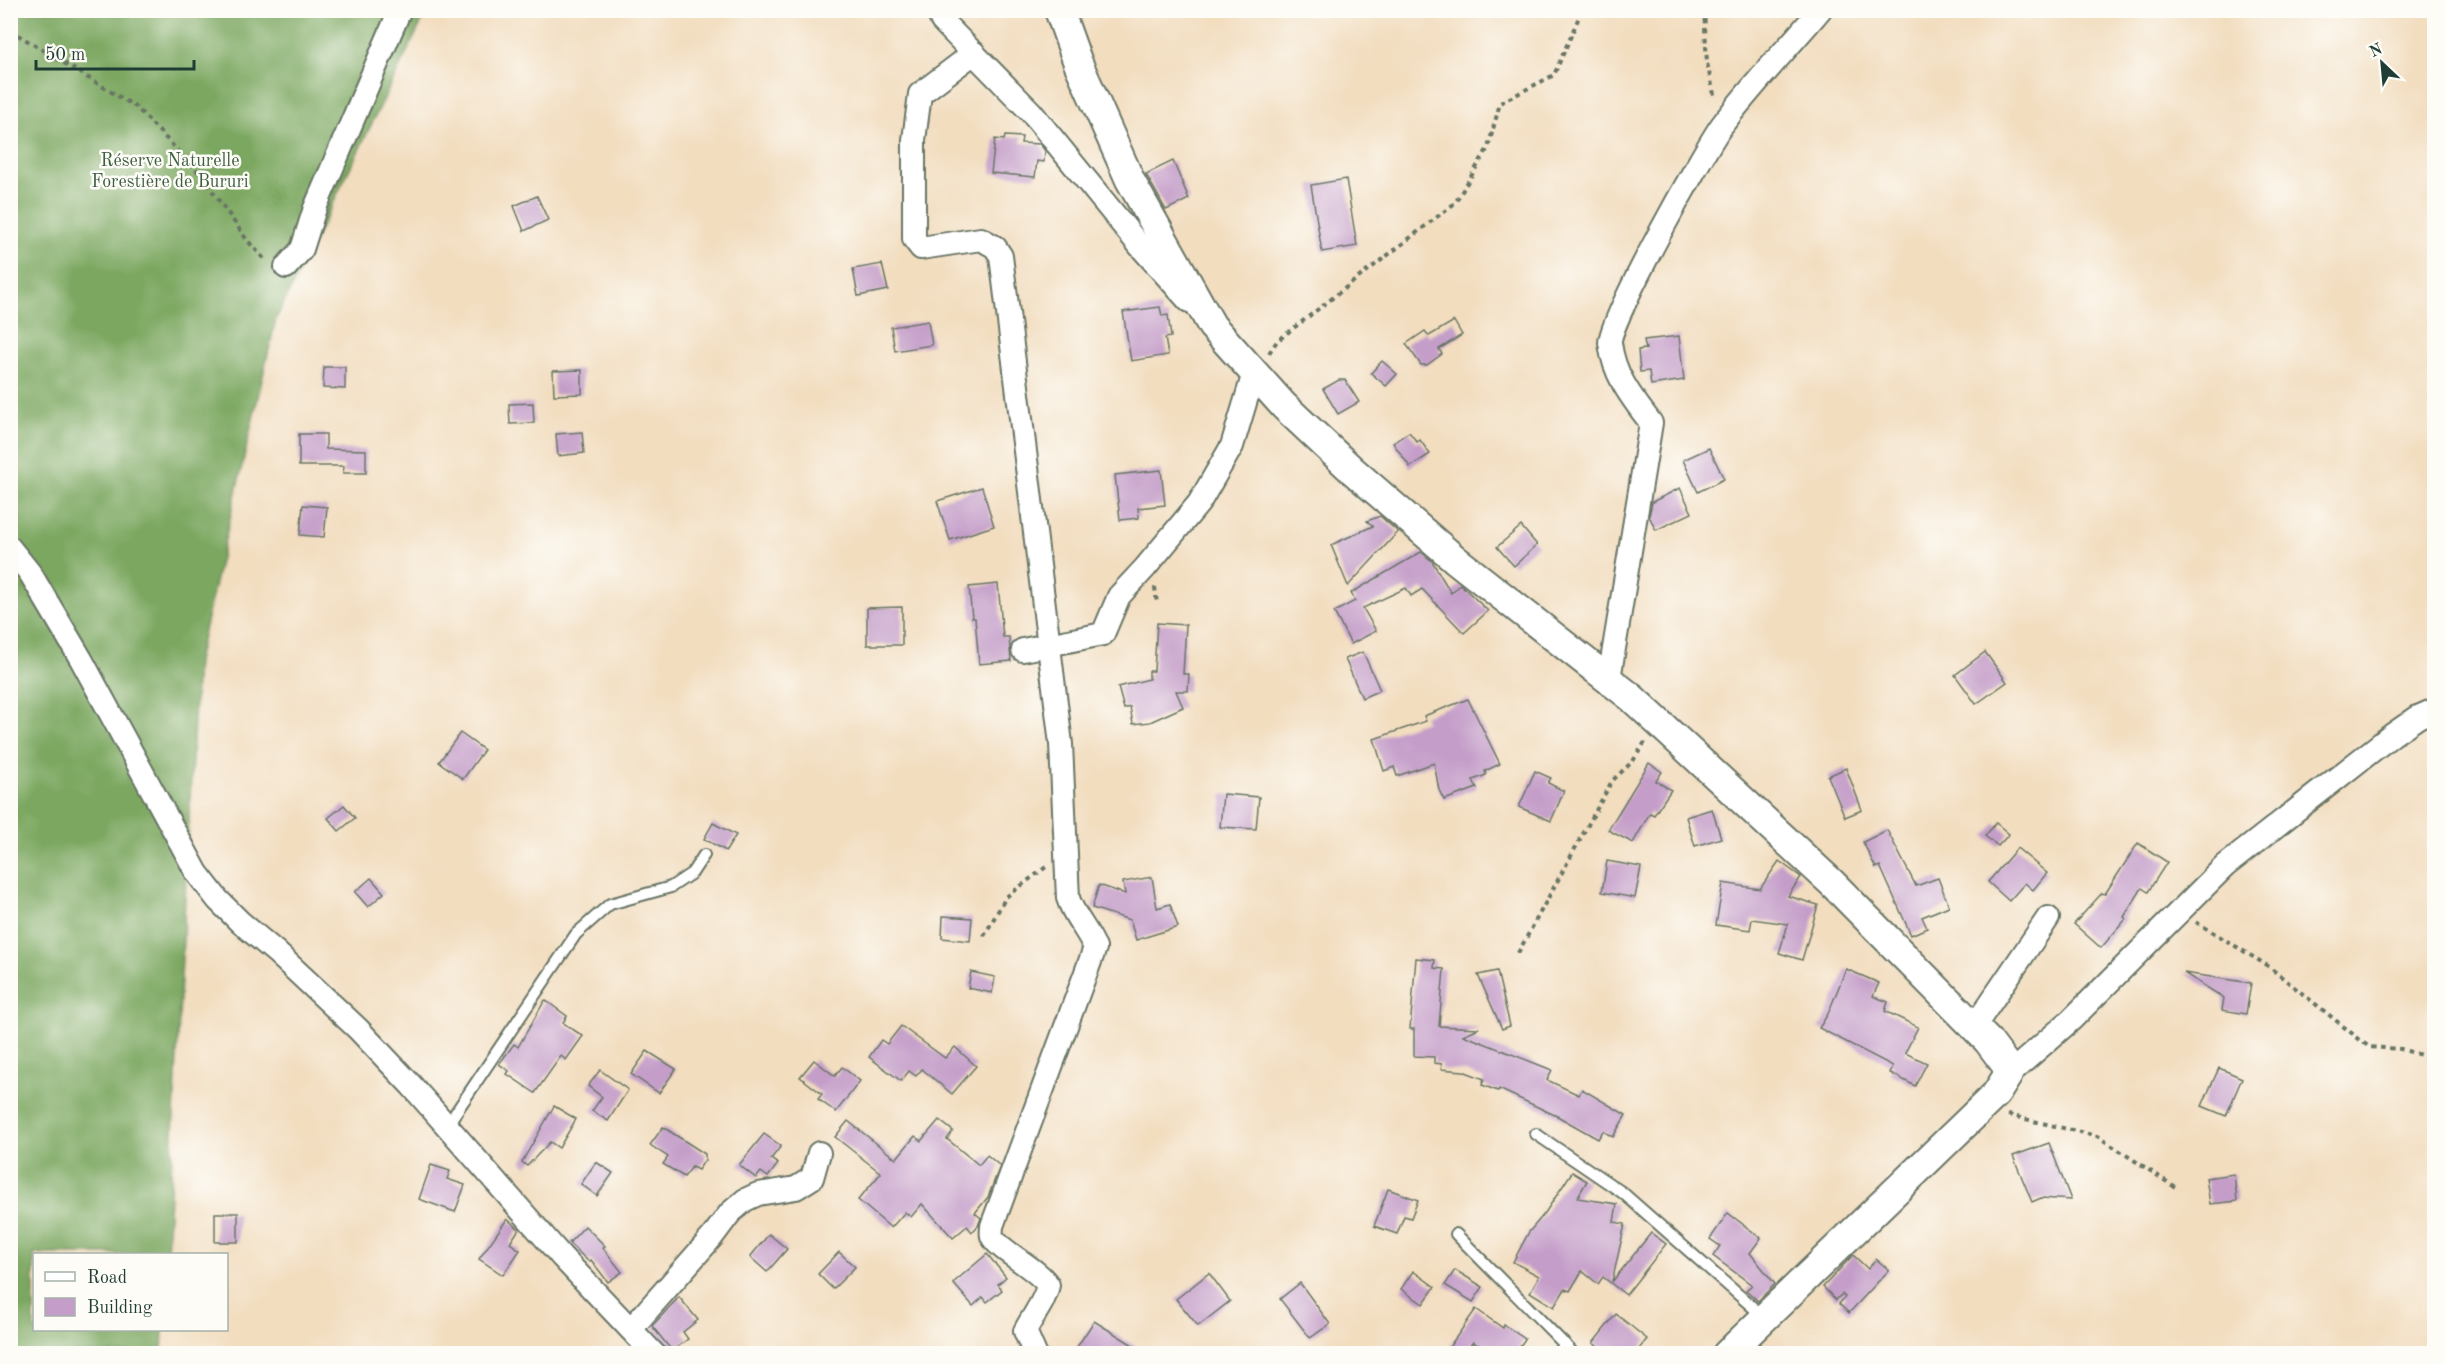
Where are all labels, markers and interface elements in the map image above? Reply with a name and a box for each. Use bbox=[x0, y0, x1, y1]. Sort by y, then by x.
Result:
scale bar bbox=[36, 33, 194, 71]
north arrow bbox=[2352, 33, 2412, 93]
text: N bbox=[2367, 41, 2386, 61]
text: 50 m bbox=[45, 46, 85, 64]
park label: Réserve Naturelle Forestière de Bururi bbox=[91, 152, 249, 191]
legend bbox=[33, 1253, 228, 1331]
text: Road bbox=[87, 1269, 127, 1287]
text: Building bbox=[87, 1299, 153, 1317]

